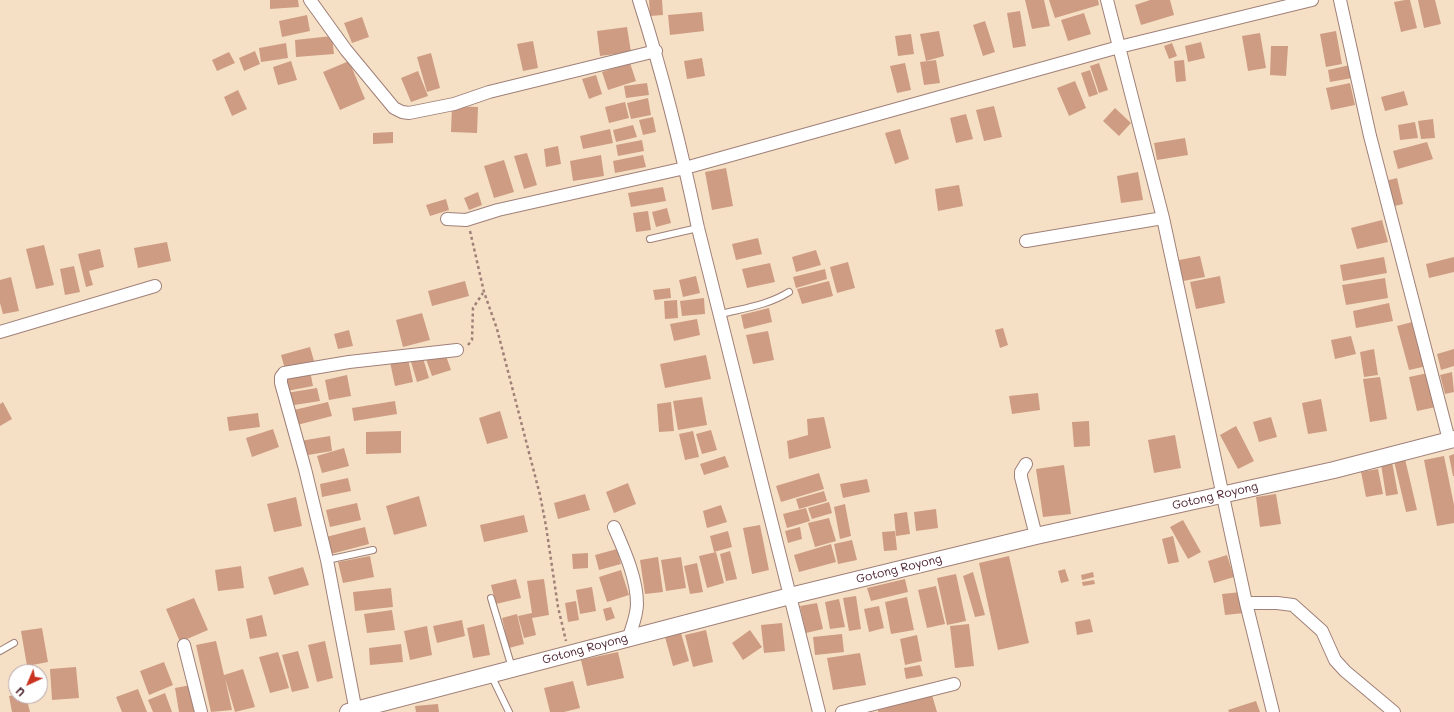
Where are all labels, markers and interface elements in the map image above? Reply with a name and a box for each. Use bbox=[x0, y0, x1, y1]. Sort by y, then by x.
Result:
street label: Gotong Royong bbox=[1171, 479, 1259, 513]
street label: Gotong Royong bbox=[855, 551, 943, 587]
street label: Gotong Royong bbox=[541, 631, 629, 667]
north arrow bbox=[8, 664, 48, 704]
text: U bbox=[12, 684, 28, 700]

